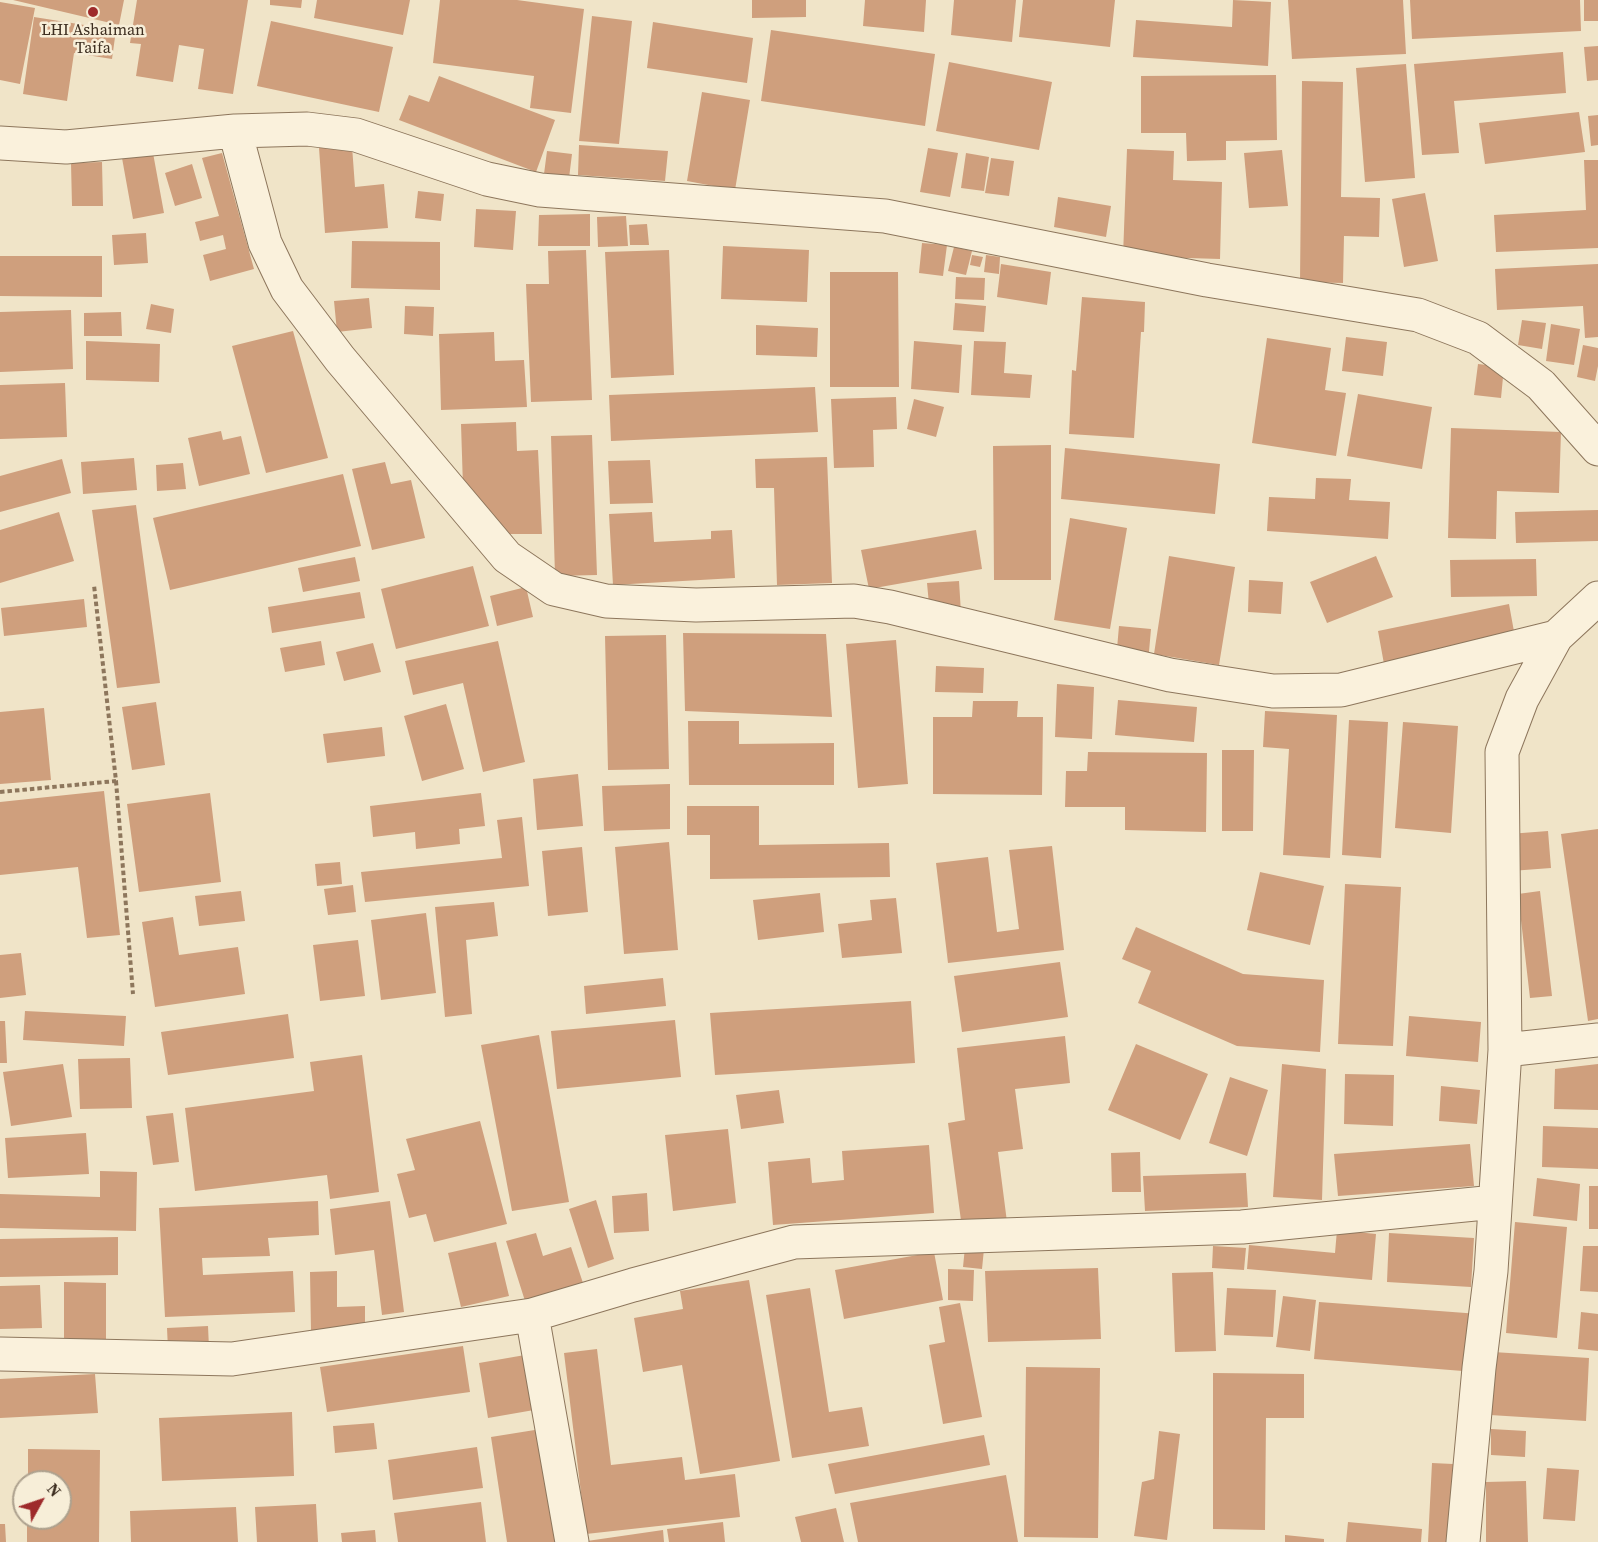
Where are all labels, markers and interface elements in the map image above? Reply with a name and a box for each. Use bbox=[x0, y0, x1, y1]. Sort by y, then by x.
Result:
marker: LHI Ashaiman Taifa bbox=[86, 5, 100, 19]
place label: LHI Ashaiman Taifa bbox=[41, 21, 145, 59]
north arrow bbox=[12, 1470, 72, 1530]
text: N bbox=[42, 1478, 66, 1501]

